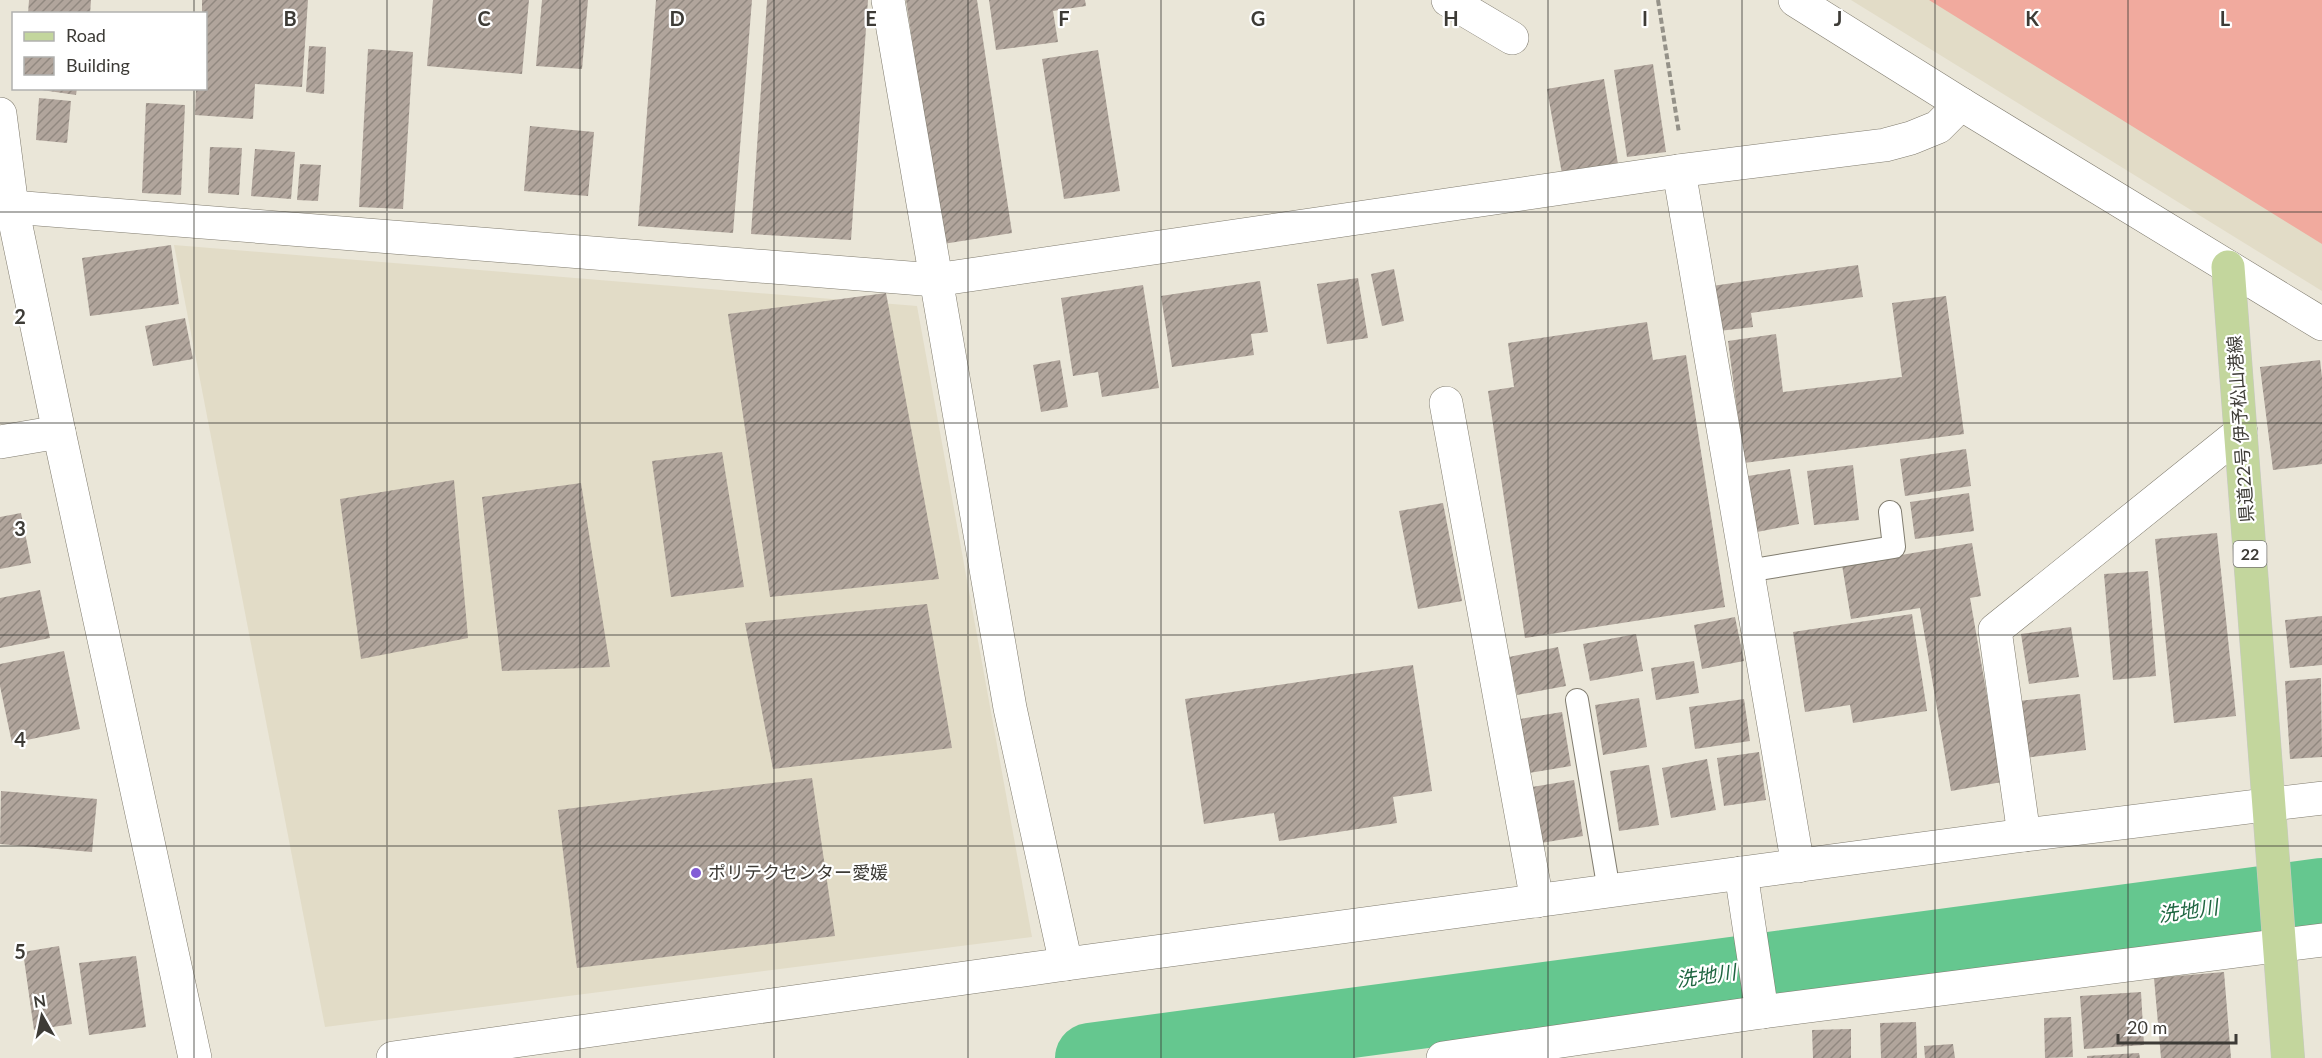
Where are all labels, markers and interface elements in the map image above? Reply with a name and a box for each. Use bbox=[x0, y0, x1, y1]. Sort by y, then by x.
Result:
text: B bbox=[283, 6, 297, 30]
text: C bbox=[477, 6, 491, 30]
text: D bbox=[669, 6, 685, 30]
text: E bbox=[865, 6, 877, 30]
text: F bbox=[1058, 6, 1070, 30]
text: G bbox=[1251, 6, 1265, 30]
text: H bbox=[1443, 6, 1459, 30]
text: I bbox=[1642, 6, 1648, 30]
text: J bbox=[1834, 6, 1842, 30]
text: K bbox=[2025, 6, 2039, 30]
text: L bbox=[2220, 6, 2231, 30]
legend bbox=[12, 12, 207, 90]
text: Road bbox=[66, 24, 106, 46]
text: Building bbox=[66, 54, 130, 76]
text: 2 bbox=[14, 304, 26, 328]
street label: 県道22号 伊予松山港線 bbox=[2222, 335, 2258, 523]
text: 3 bbox=[14, 516, 26, 540]
road number: 22 bbox=[2234, 541, 2266, 567]
text: 4 bbox=[14, 727, 26, 751]
place label: ポリテクセンター愛媛 bbox=[708, 861, 888, 883]
marker: ポリテクセンター愛媛 bbox=[689, 866, 703, 880]
water label: 洗地川 bbox=[2156, 894, 2221, 926]
text: 5 bbox=[14, 939, 26, 963]
water label: 洗地川 bbox=[1674, 959, 1739, 991]
north arrow bbox=[12, 986, 72, 1046]
text: N bbox=[32, 990, 47, 1011]
scale bar bbox=[2118, 1007, 2236, 1045]
text: 20 m bbox=[2127, 1016, 2167, 1038]

